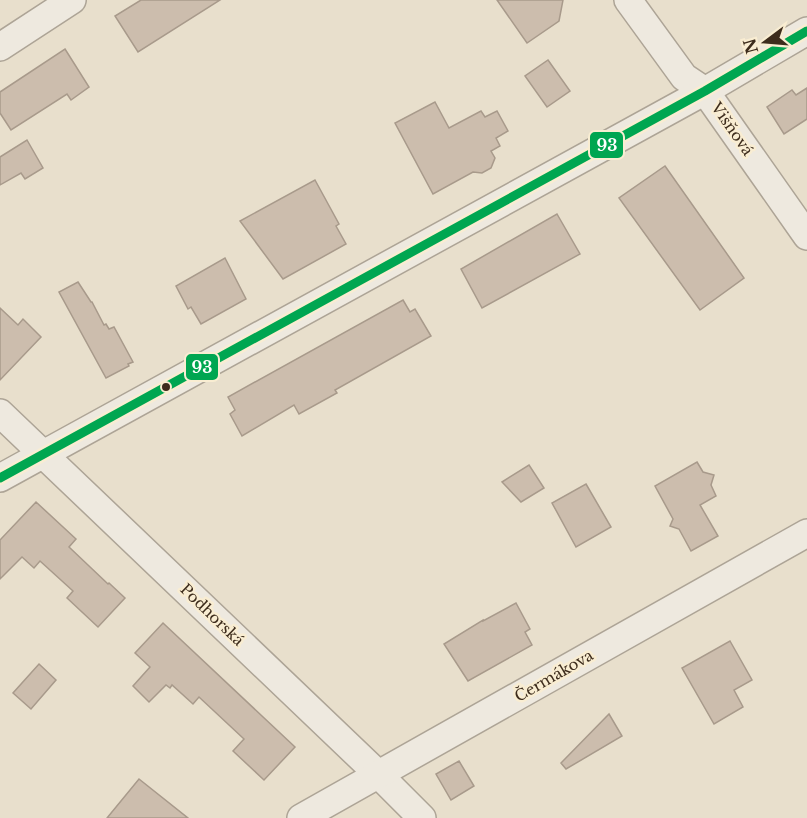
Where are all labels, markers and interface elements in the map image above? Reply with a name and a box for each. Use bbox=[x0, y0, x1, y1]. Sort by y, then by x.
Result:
north arrow bbox=[735, 12, 795, 72]
text: N bbox=[739, 36, 762, 56]
street label: Višňová bbox=[707, 98, 758, 160]
line badge: 93 bbox=[589, 131, 624, 159]
text: 93 bbox=[597, 135, 617, 155]
line badge: 93 bbox=[185, 353, 219, 381]
text: 93 bbox=[192, 357, 212, 377]
unlabelled marker bbox=[160, 381, 172, 393]
street label: Podhorská bbox=[176, 580, 249, 650]
street label: Čermákova bbox=[511, 645, 597, 706]

